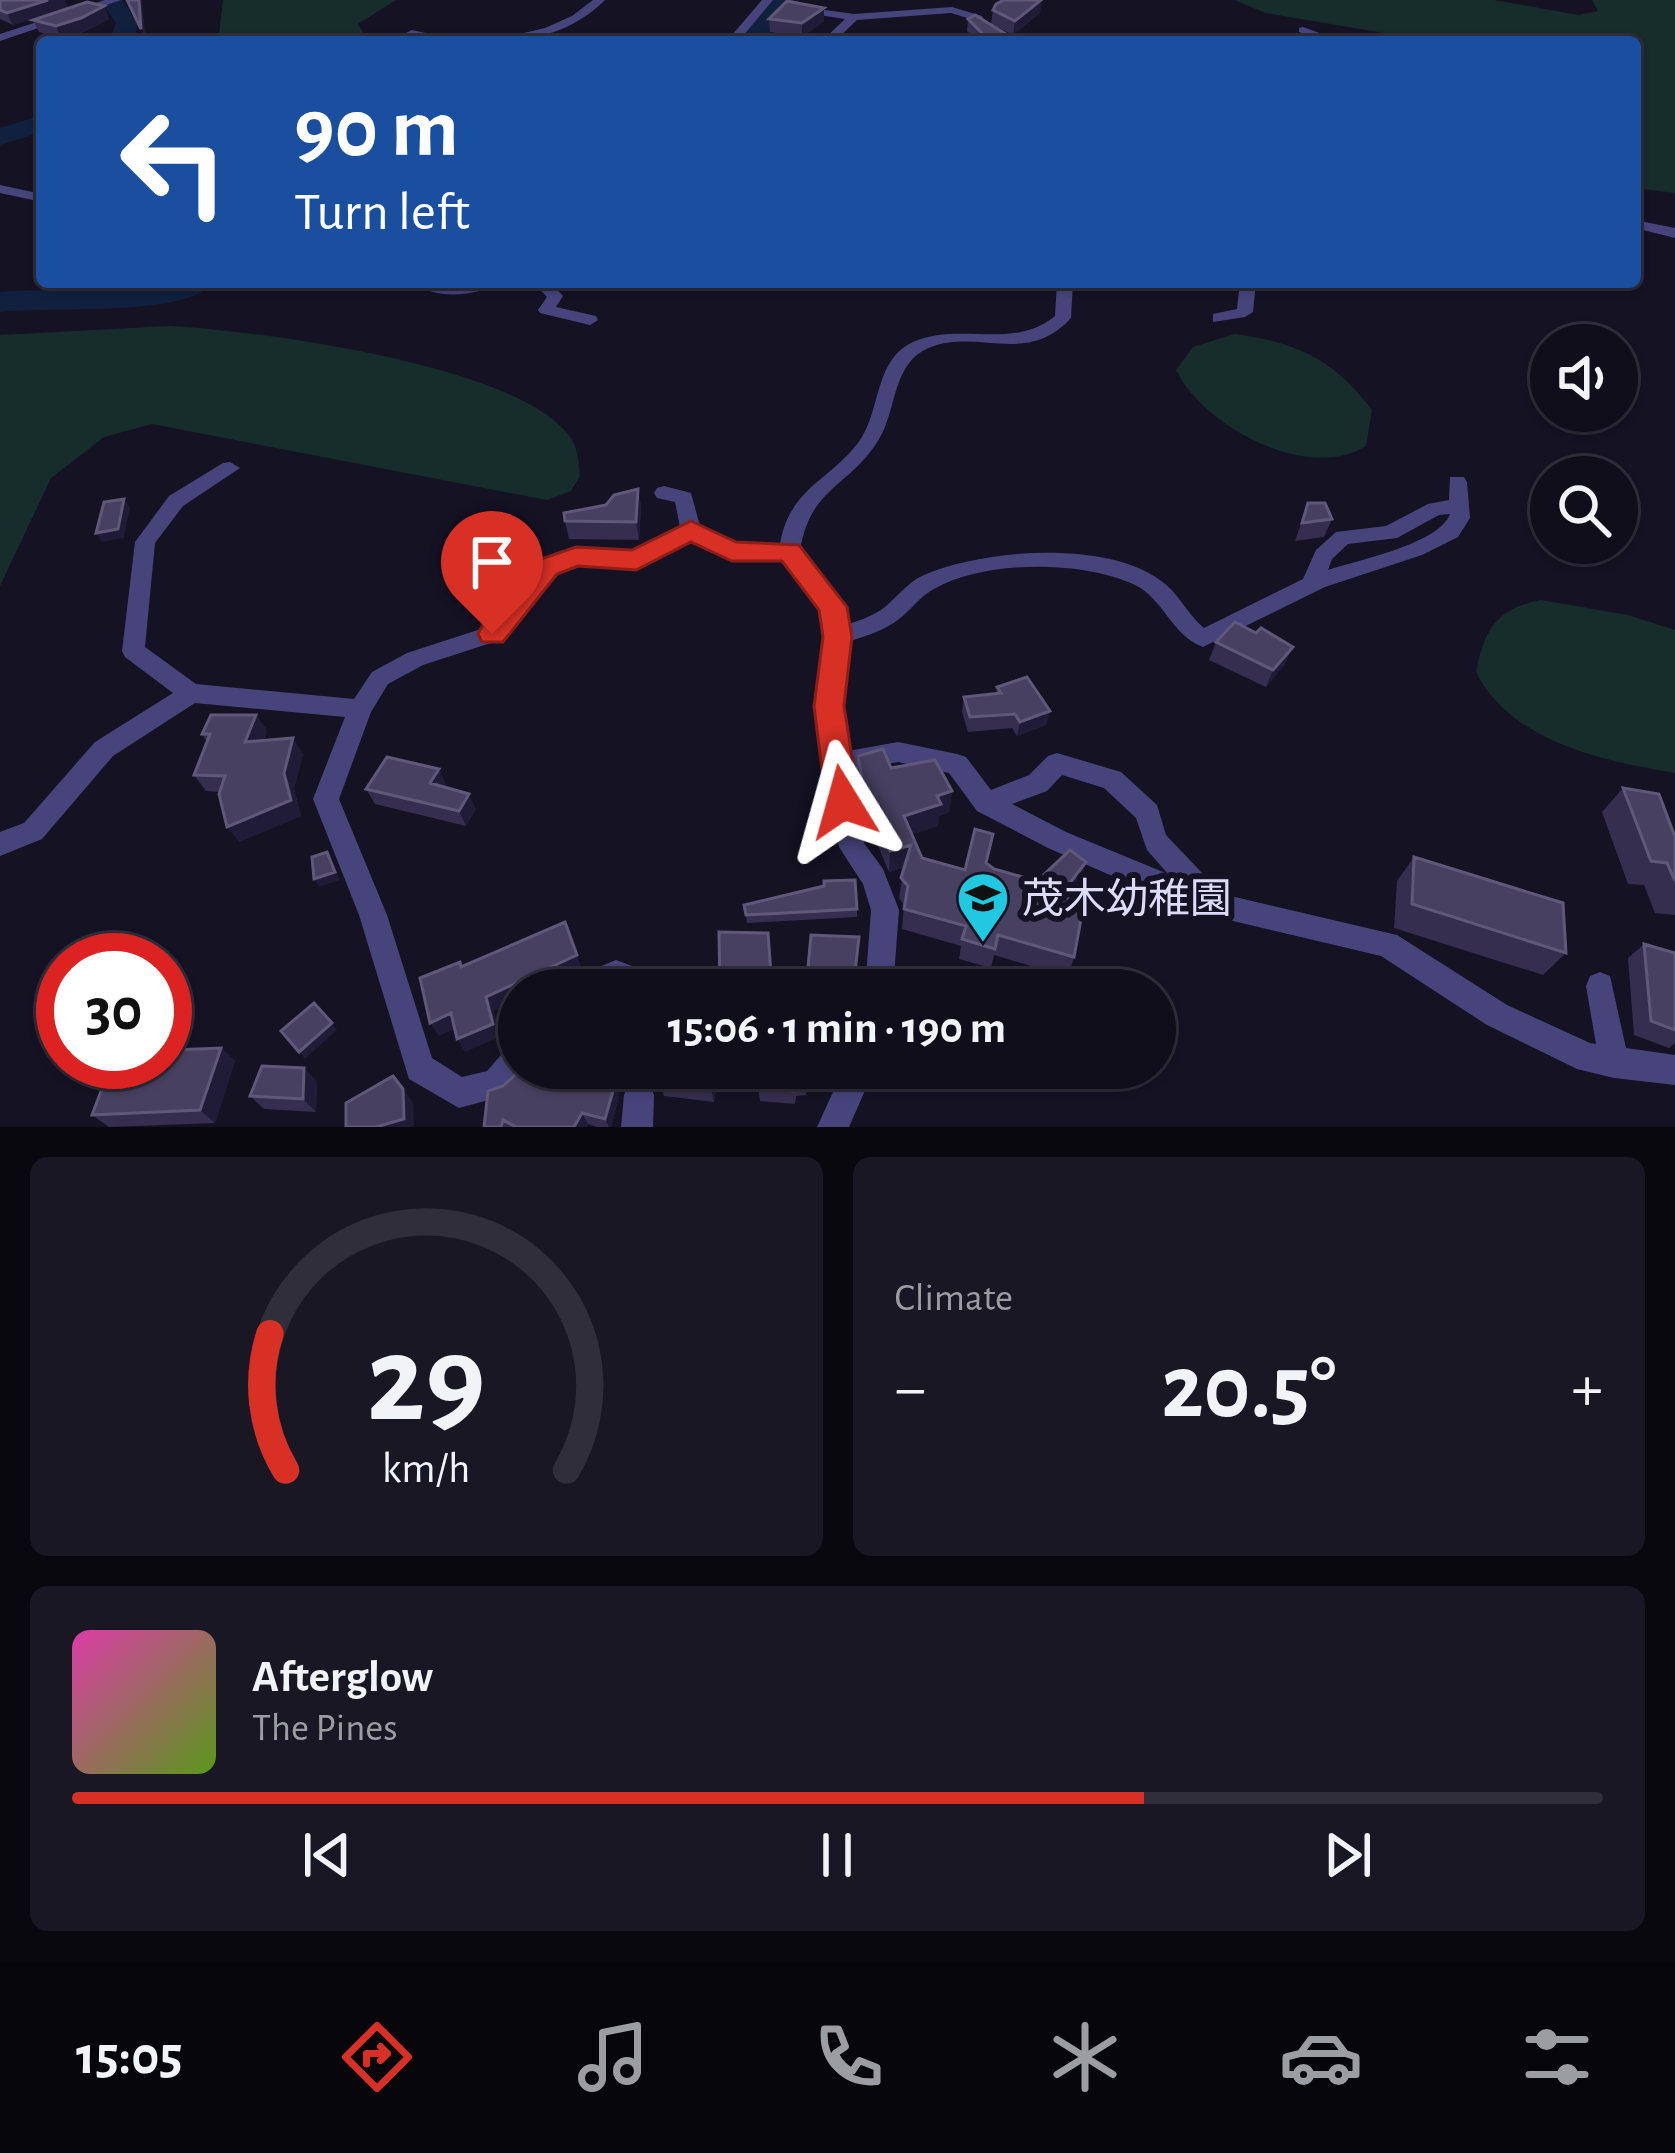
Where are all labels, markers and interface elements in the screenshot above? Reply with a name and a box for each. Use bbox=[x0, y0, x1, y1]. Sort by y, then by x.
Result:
icon: left bbox=[96, 84, 252, 240]
text: 90 m bbox=[294, 88, 459, 172]
text: Turn left bbox=[294, 186, 470, 240]
map controls bbox=[1530, 324, 1638, 564]
button: sound bbox=[1530, 324, 1638, 432]
button: search bbox=[1530, 456, 1638, 564]
pin bbox=[441, 511, 543, 634]
icon: arrive bbox=[459, 529, 525, 595]
position arrow bbox=[780, 739, 906, 865]
school or university icon: 茂木幼稚園 bbox=[955, 870, 1011, 944]
place label: 茂木幼稚園 bbox=[1022, 877, 1232, 921]
speed limit sign: 30 bbox=[36, 933, 192, 1089]
text: 15:06 · 1 min · 190 m bbox=[668, 1006, 1006, 1051]
text: Climate bbox=[895, 1279, 1013, 1318]
text: 29 bbox=[367, 1319, 486, 1444]
text: 20.5° bbox=[1161, 1344, 1336, 1434]
text: − bbox=[895, 1356, 926, 1422]
text: + bbox=[1571, 1356, 1603, 1422]
text: km/h bbox=[382, 1447, 470, 1490]
text: Afterglow bbox=[252, 1655, 433, 1700]
text: The Pines bbox=[252, 1709, 398, 1748]
icon: previous bbox=[294, 1822, 360, 1888]
icon: pause bbox=[804, 1822, 870, 1888]
icon: next bbox=[1315, 1822, 1381, 1888]
icon: directions bbox=[335, 2015, 419, 2099]
icon: music bbox=[571, 2015, 655, 2099]
icon: phone bbox=[807, 2015, 891, 2099]
icon: climate bbox=[1043, 2015, 1127, 2099]
icon: car bbox=[1279, 2015, 1363, 2099]
icon: filters bbox=[1515, 2015, 1599, 2099]
text: 15:05 bbox=[76, 2030, 183, 2084]

